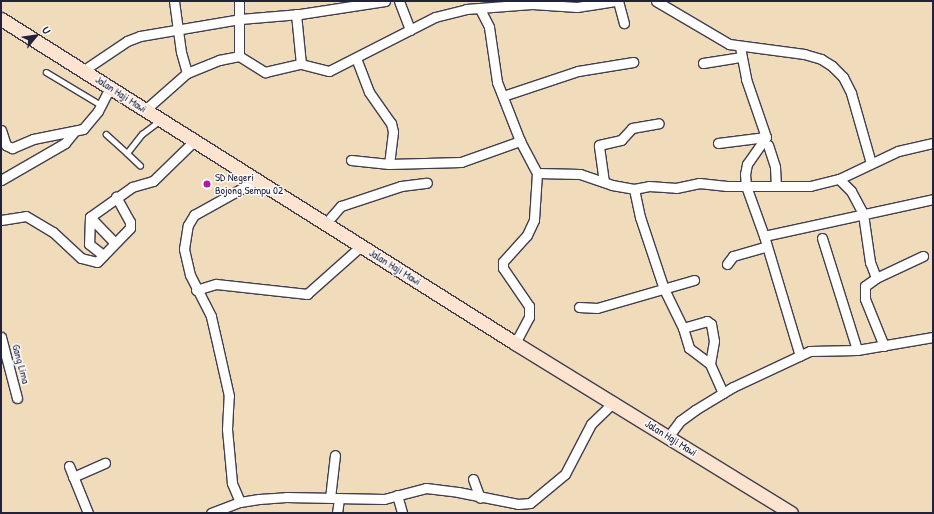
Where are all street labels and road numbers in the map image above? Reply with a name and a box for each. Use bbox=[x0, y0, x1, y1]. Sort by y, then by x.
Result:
street label: Jalan Haji Mawi bbox=[93, 73, 149, 115]
street label: Jalan Haji Mawi bbox=[367, 246, 423, 288]
street label: Gang Lima bbox=[9, 343, 33, 385]
street label: Jalan Haji Mawi bbox=[643, 417, 699, 459]

